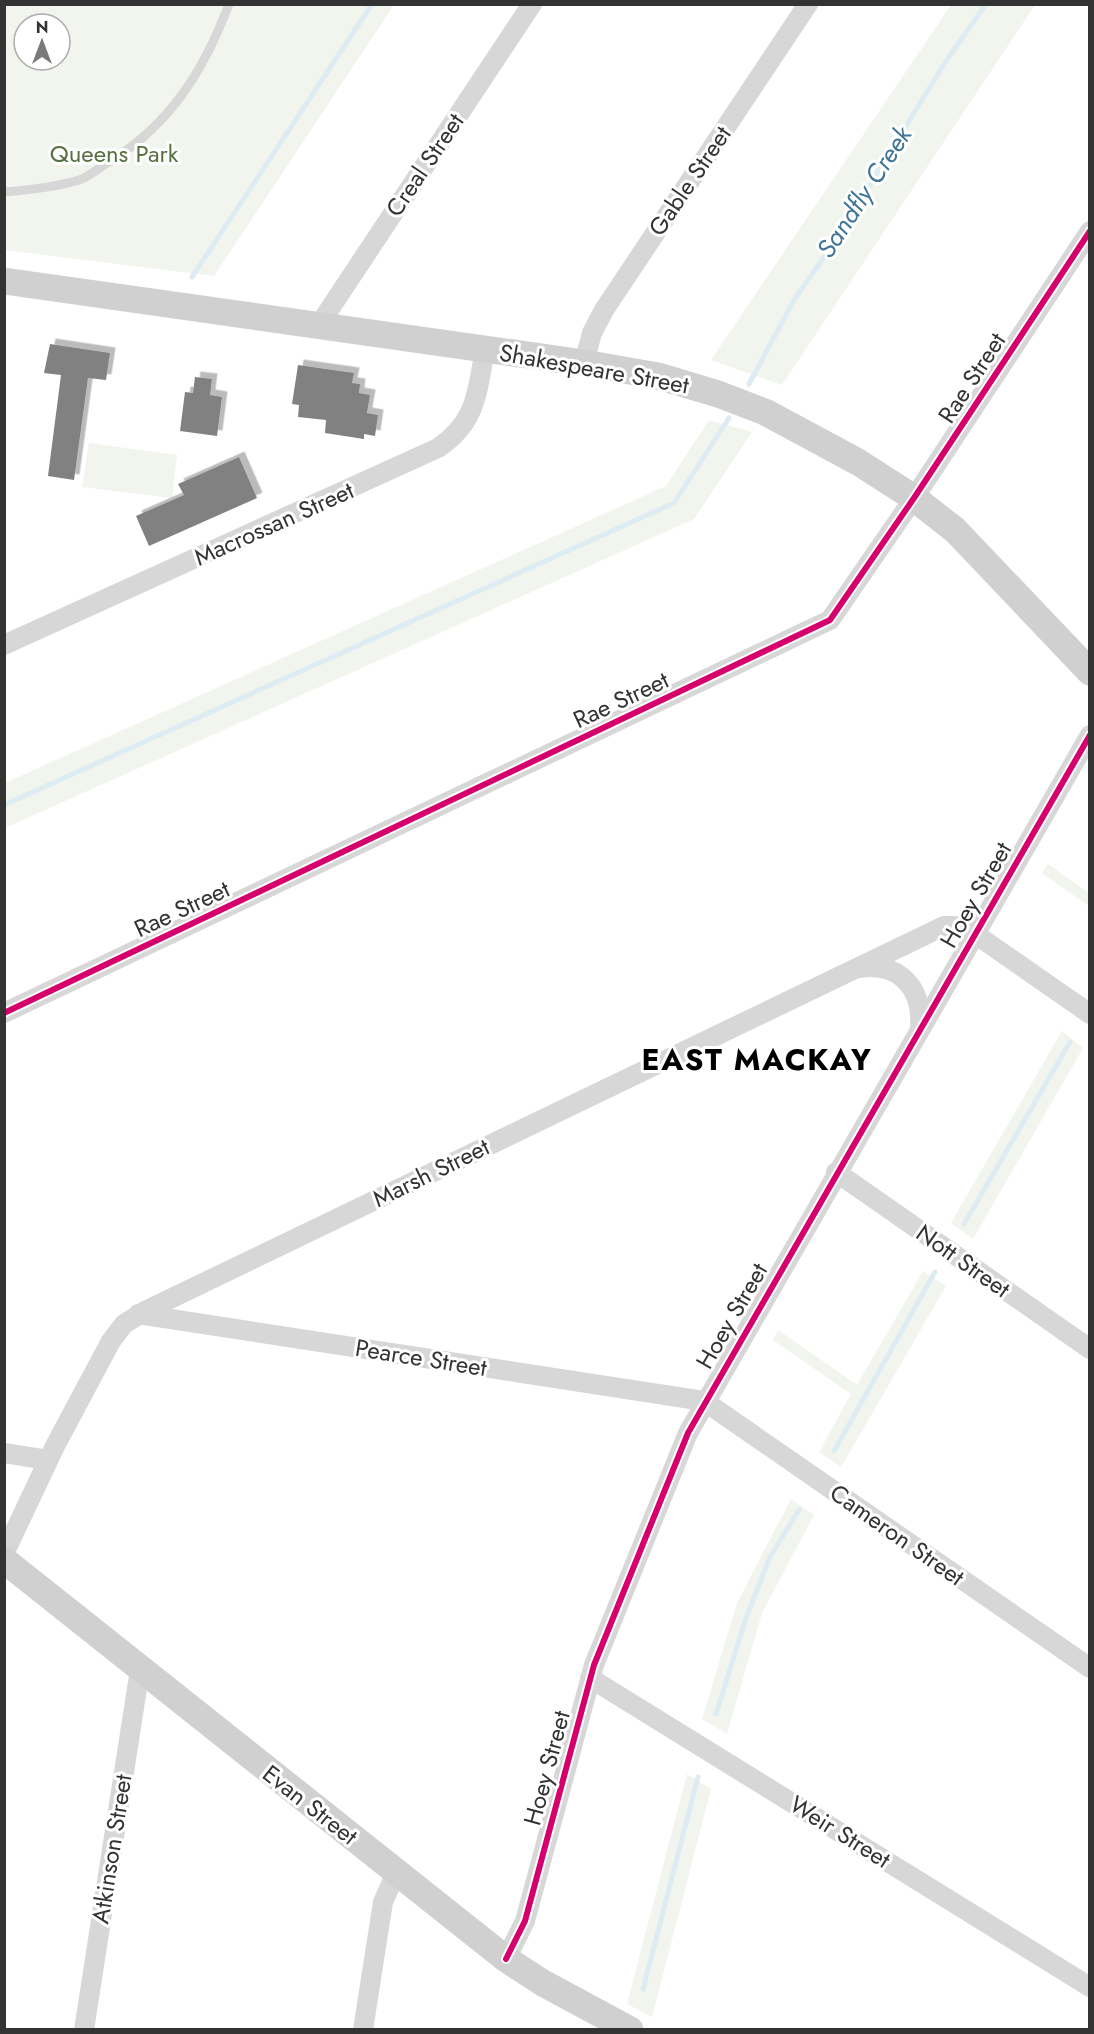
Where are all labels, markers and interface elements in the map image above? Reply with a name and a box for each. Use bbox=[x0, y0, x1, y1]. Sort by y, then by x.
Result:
north arrow bbox=[12, 12, 72, 72]
text: N bbox=[36, 16, 48, 39]
street label: Creal Street bbox=[377, 106, 472, 224]
water label: Sandfly Creek bbox=[807, 117, 922, 265]
street label: Gable Street bbox=[640, 118, 740, 243]
park label: Queens Park bbox=[50, 136, 179, 171]
street label: Rae Street bbox=[929, 325, 1014, 430]
street label: Shakespeare Street bbox=[497, 335, 692, 402]
street label: Macrossan Street bbox=[188, 473, 359, 574]
street label: Rae Street bbox=[567, 662, 675, 737]
street label: Hoey Street bbox=[931, 835, 1020, 954]
street label: Rae Street bbox=[128, 871, 236, 946]
district label: EAST MACKAY bbox=[642, 1038, 872, 1081]
street label: Marsh Street bbox=[367, 1129, 495, 1216]
street label: Nott Street bbox=[909, 1215, 1018, 1306]
street label: Hoey Street bbox=[687, 1256, 776, 1375]
street label: Pearce Street bbox=[353, 1330, 489, 1385]
street label: Cameron Street bbox=[823, 1475, 972, 1594]
street label: Hoey Street bbox=[514, 1706, 579, 1829]
street label: Evan Street bbox=[255, 1756, 366, 1853]
street label: Atkinson Street bbox=[82, 1771, 141, 1926]
street label: Weir Street bbox=[783, 1787, 898, 1877]

